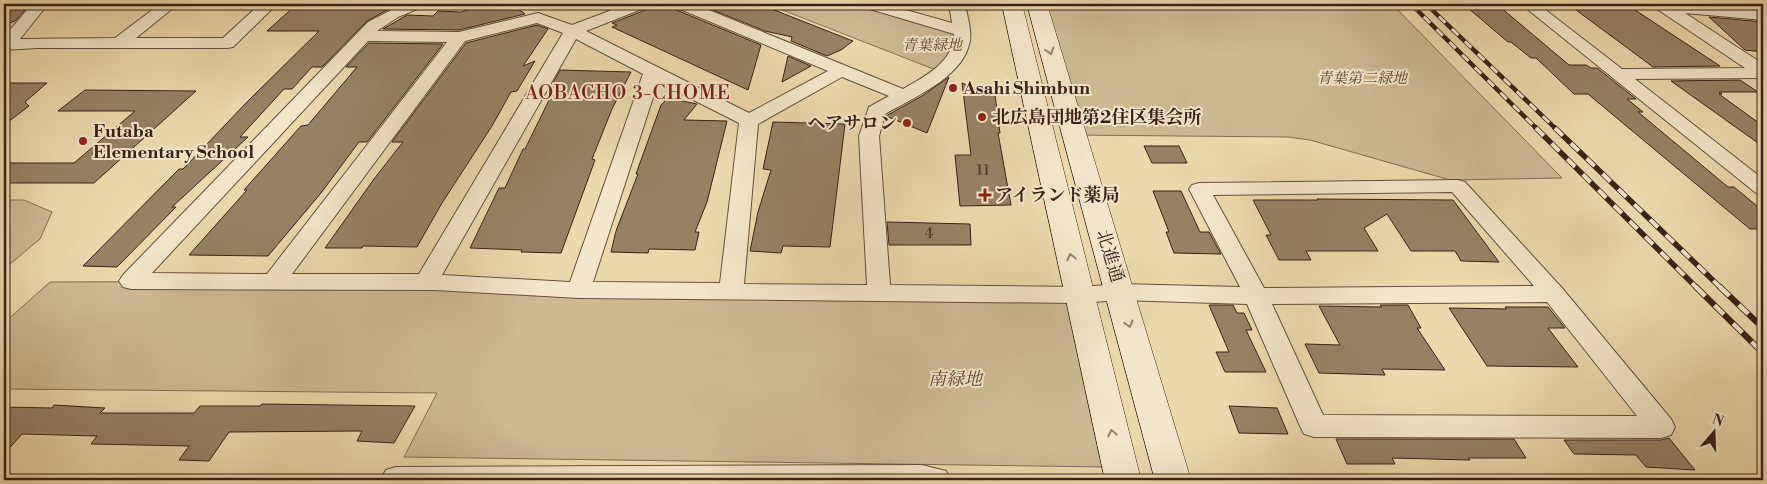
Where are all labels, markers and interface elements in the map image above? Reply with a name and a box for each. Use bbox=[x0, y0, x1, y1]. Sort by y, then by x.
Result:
park label: 青葉緑地 bbox=[902, 36, 964, 55]
one-way arrow bbox=[1044, 46, 1054, 54]
park label: 青葉第二緑地 bbox=[1317, 69, 1409, 88]
place label: Asahi Shimbun bbox=[962, 77, 1090, 100]
district label: AOBACHO 3-CHOME bbox=[524, 81, 731, 105]
marker: Asahi Shimbun bbox=[947, 82, 959, 94]
place label: 北広島団地第2住区集会所 bbox=[992, 106, 1201, 129]
marker: 北広島団地第2住区集会所 bbox=[976, 111, 988, 123]
place label: ヘアサロン bbox=[808, 112, 897, 135]
marker: ヘアサロン bbox=[901, 117, 913, 129]
place label: Futaba Elementary School bbox=[93, 120, 254, 164]
marker: Futaba Elementary School bbox=[77, 135, 89, 147]
house number: 11 bbox=[976, 161, 990, 180]
place label: アイランド薬局 bbox=[995, 184, 1119, 207]
marker: アイランド薬局 bbox=[979, 189, 991, 201]
house number: 4 bbox=[925, 224, 934, 243]
street label: 北進通 bbox=[1091, 227, 1129, 285]
one-way arrow bbox=[1066, 253, 1077, 262]
one-way arrow bbox=[1124, 320, 1134, 328]
park label: 南緑地 bbox=[928, 368, 984, 391]
north arrow bbox=[1690, 406, 1740, 456]
text: N bbox=[1710, 410, 1726, 431]
one-way arrow bbox=[1107, 428, 1118, 437]

